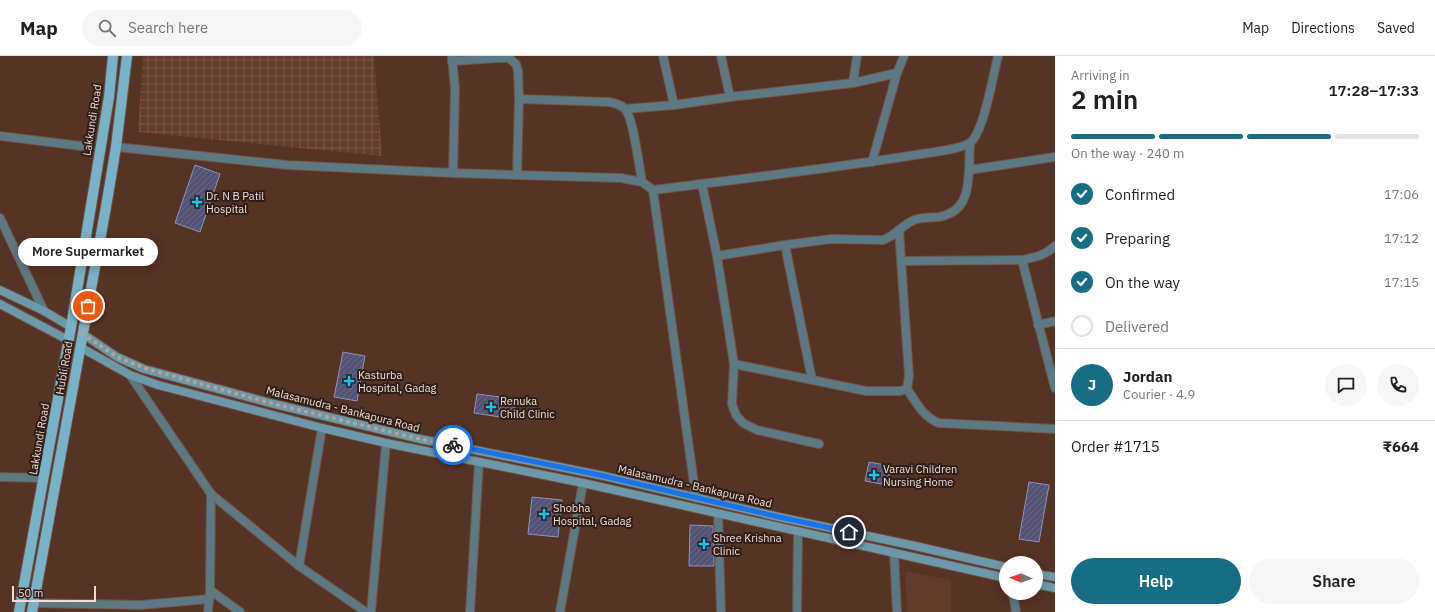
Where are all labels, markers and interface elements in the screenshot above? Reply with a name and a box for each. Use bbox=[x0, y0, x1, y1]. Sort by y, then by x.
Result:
search box bbox=[82, 10, 362, 46]
text: Map bbox=[20, 16, 58, 40]
icon: search bbox=[96, 17, 118, 39]
text: Search here bbox=[128, 18, 208, 37]
text: Map bbox=[1242, 19, 1269, 37]
text: Directions bbox=[1291, 19, 1355, 37]
text: Saved bbox=[1377, 19, 1415, 37]
text: Arriving in bbox=[1071, 67, 1130, 84]
text: 17:28–17:33 bbox=[1329, 81, 1419, 100]
text: 2 min bbox=[1071, 82, 1138, 116]
street label: Lakkundi Road bbox=[79, 83, 105, 157]
text: On the way · 240 m bbox=[1071, 145, 1184, 162]
icon: check bbox=[1071, 183, 1093, 205]
text: Confirmed bbox=[1105, 185, 1175, 204]
text: 17:06 bbox=[1384, 186, 1419, 203]
place label: Dr. N B Patil Hospital bbox=[206, 189, 264, 216]
marker: Dr. N B Patil Hospital bbox=[191, 196, 203, 208]
icon: check bbox=[1071, 227, 1093, 249]
text: Preparing bbox=[1105, 229, 1170, 248]
text: 17:12 bbox=[1384, 230, 1419, 247]
callout: More Supermarket bbox=[18, 238, 158, 266]
text: More Supermarket bbox=[32, 243, 144, 260]
icon: check bbox=[1071, 271, 1093, 293]
text: On the way bbox=[1105, 273, 1180, 292]
text: 17:15 bbox=[1384, 274, 1419, 291]
pin bbox=[71, 289, 105, 323]
icon: bag bbox=[77, 295, 99, 317]
text: Delivered bbox=[1105, 317, 1169, 336]
street label: Hubli Road bbox=[52, 340, 76, 396]
button: chat bbox=[1325, 364, 1367, 406]
button: phone bbox=[1377, 364, 1419, 406]
text: Jordan bbox=[1123, 367, 1172, 386]
place label: Kasturba Hospital, Gadag bbox=[358, 368, 437, 395]
marker: Kasturba Hospital, Gadag bbox=[343, 375, 355, 387]
text: J bbox=[1088, 375, 1096, 394]
street label: Malasamudra - Bankapura Road bbox=[265, 383, 421, 435]
text: Courier · 4.9 bbox=[1123, 386, 1195, 403]
place label: Renuka Child Clinic bbox=[500, 394, 555, 421]
marker: Renuka Child Clinic bbox=[485, 401, 497, 413]
street label: Lakkundi Road bbox=[26, 402, 52, 476]
courier bbox=[433, 425, 473, 465]
icon: bike bbox=[442, 434, 464, 456]
text: Order #1715 bbox=[1071, 437, 1160, 456]
text: ₹664 bbox=[1383, 437, 1419, 456]
street label: Malasamudra - Bankapura Road bbox=[617, 461, 773, 511]
place label: Varavi Children Nursing Home bbox=[883, 462, 957, 489]
marker: Varavi Children Nursing Home bbox=[868, 469, 880, 481]
place label: Shobha Hospital, Gadag bbox=[553, 501, 632, 528]
marker: Shobha Hospital, Gadag bbox=[538, 508, 550, 520]
pin bbox=[832, 515, 866, 549]
icon: home bbox=[838, 521, 860, 543]
place label: Shree Krishna Clinic bbox=[713, 531, 782, 558]
marker: Shree Krishna Clinic bbox=[698, 538, 710, 550]
north arrow bbox=[999, 556, 1043, 600]
map controls bbox=[999, 556, 1043, 600]
button: Help bbox=[1071, 558, 1241, 604]
button: Share bbox=[1249, 558, 1419, 604]
scale bar bbox=[12, 584, 96, 603]
text: 50 m bbox=[18, 586, 43, 600]

